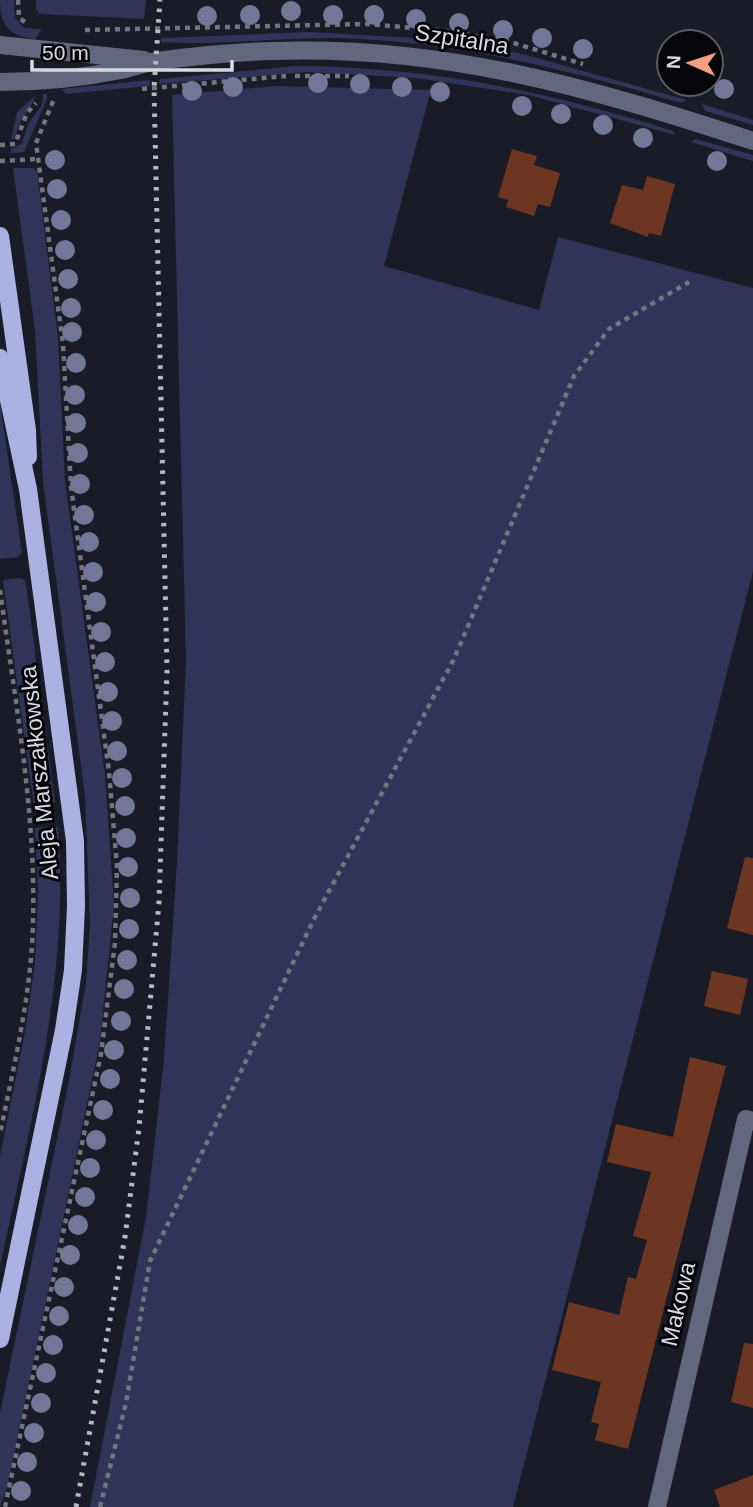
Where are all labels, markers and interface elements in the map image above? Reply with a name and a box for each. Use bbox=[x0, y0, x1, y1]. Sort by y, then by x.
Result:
street label: Szpitalna bbox=[413, 19, 511, 59]
scale bar bbox=[32, 28, 231, 72]
north arrow bbox=[655, 28, 725, 98]
text: 50 m bbox=[42, 41, 89, 64]
text: N bbox=[663, 55, 684, 70]
street label: Aleja Marszałkowska bbox=[15, 665, 63, 881]
street label: Makowa bbox=[656, 1259, 700, 1349]

